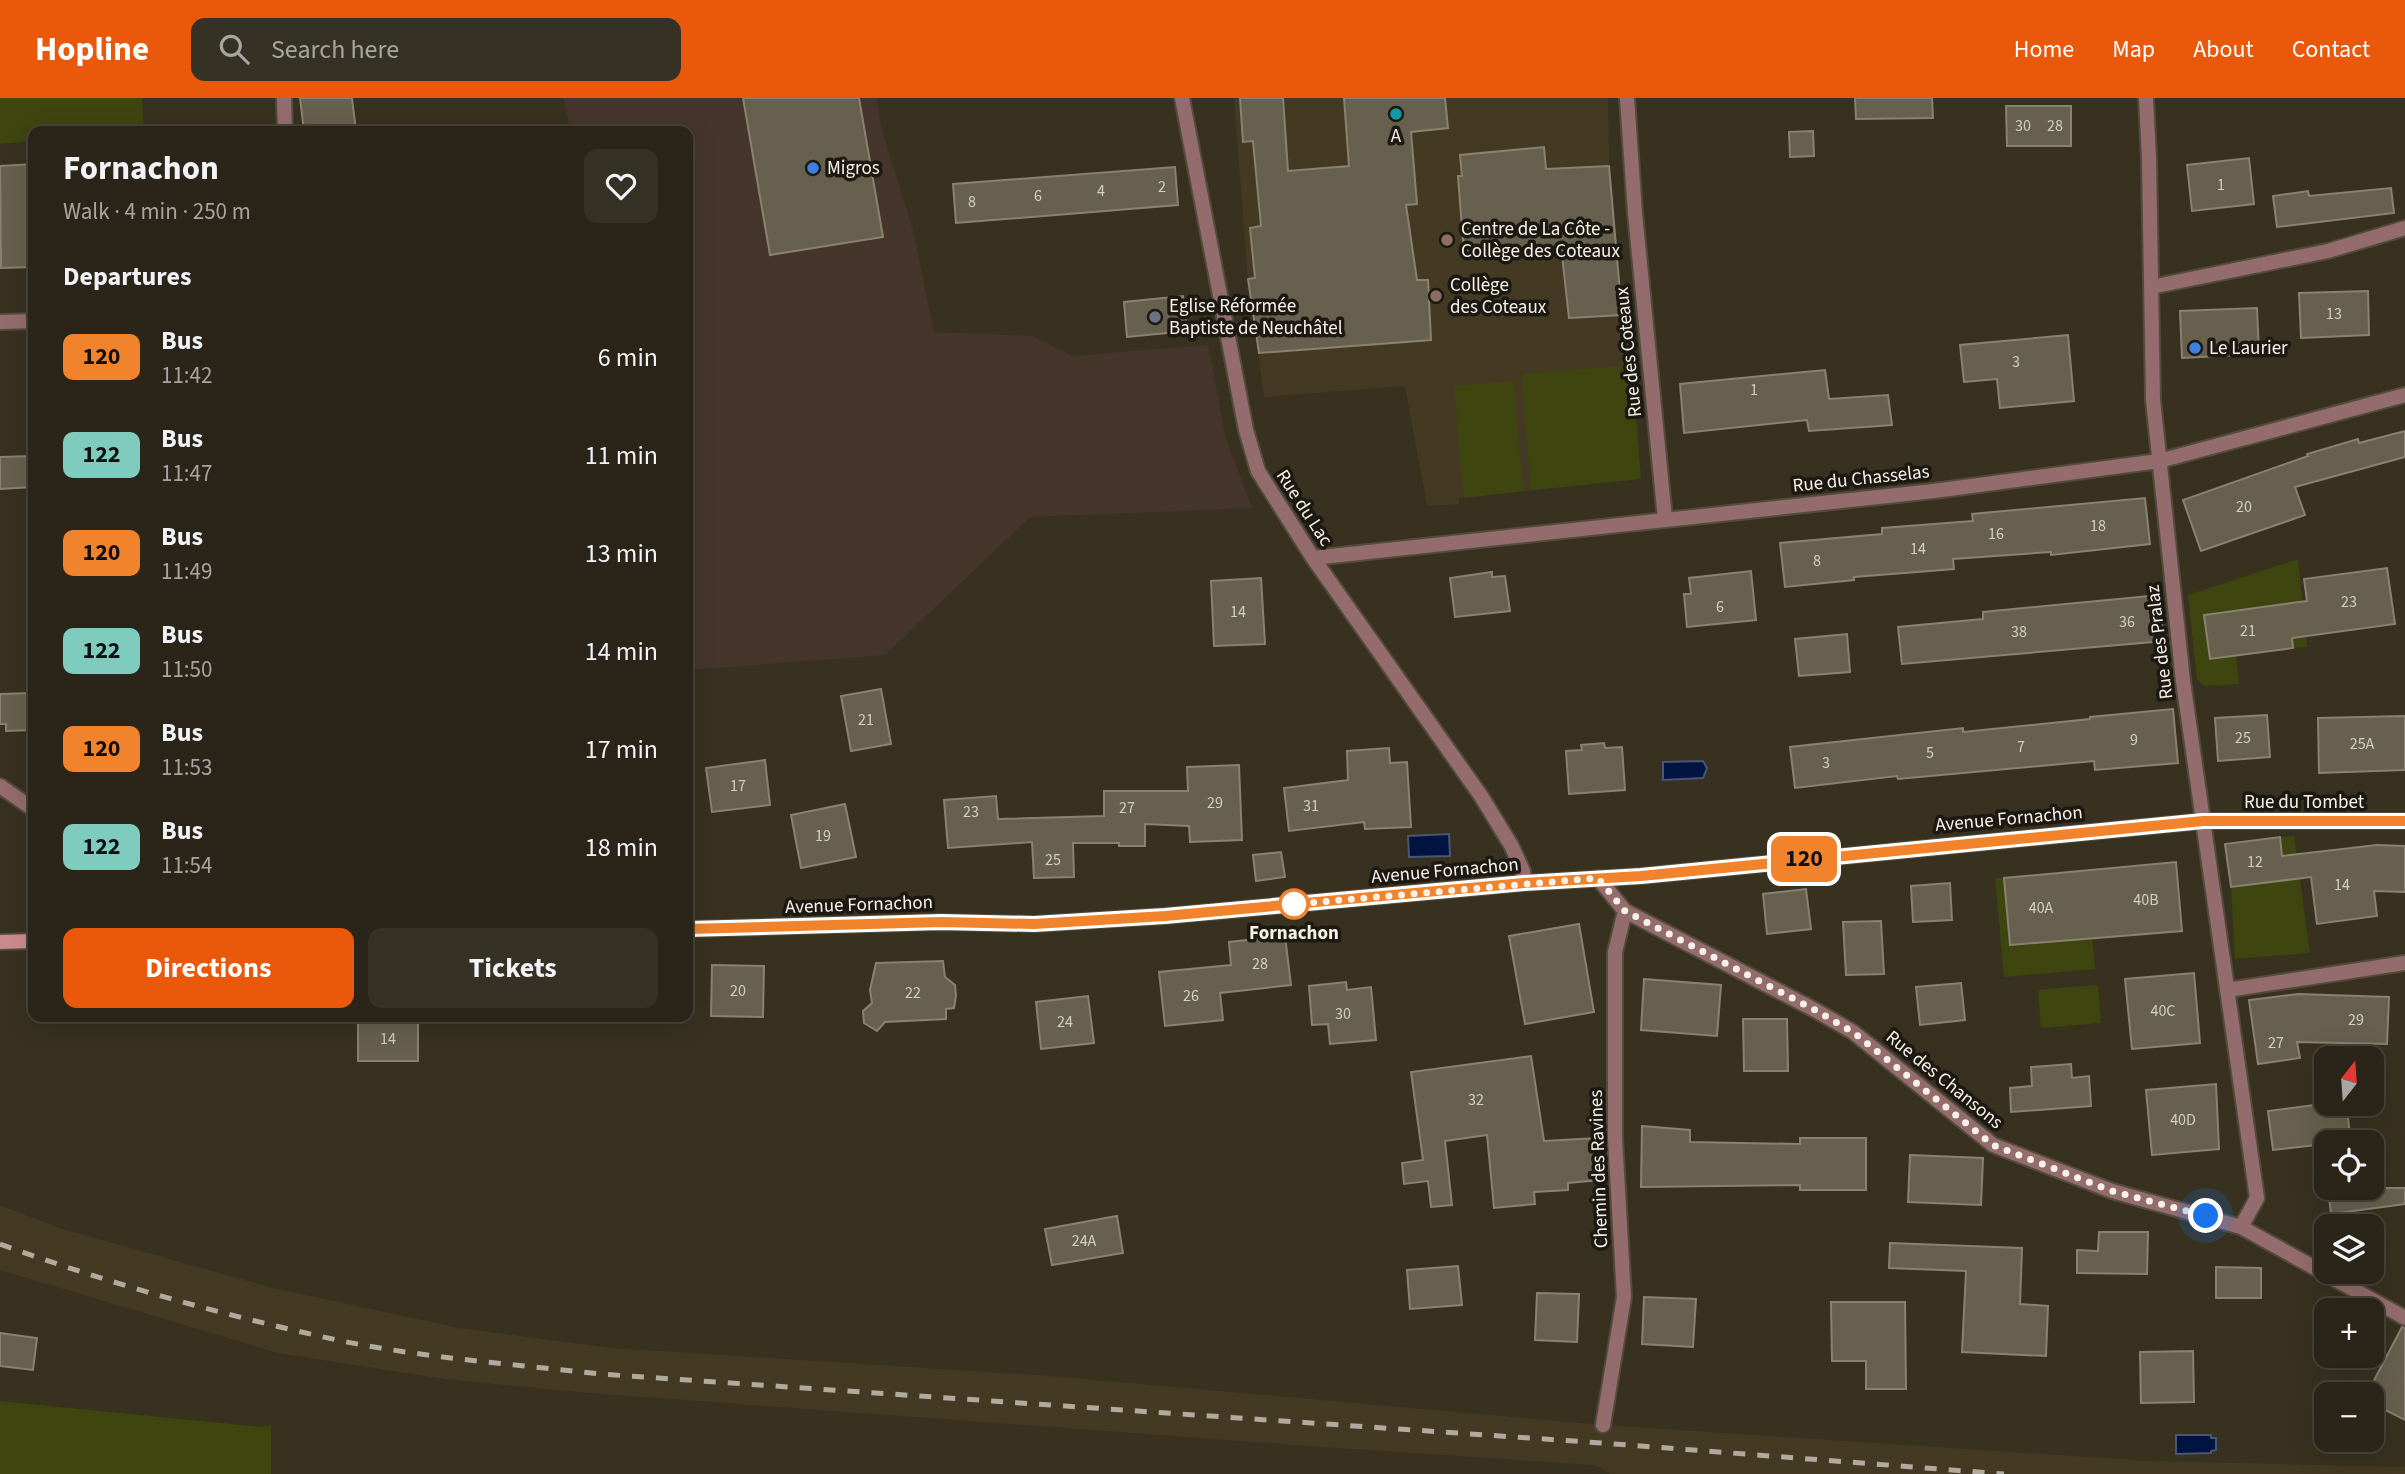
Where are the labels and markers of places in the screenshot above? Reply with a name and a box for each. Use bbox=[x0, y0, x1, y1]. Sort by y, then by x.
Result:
marker: A bbox=[1388, 106, 1404, 122]
place label: A bbox=[1391, 123, 1402, 150]
place label: Migros bbox=[827, 155, 880, 182]
marker: Migros bbox=[805, 160, 821, 176]
place label: Centre de La Côte - Collège des Coteaux bbox=[1461, 216, 1620, 265]
marker: Centre de La Côte - Collège des Coteaux bbox=[1439, 232, 1455, 248]
place label: Collège des Coteaux bbox=[1450, 272, 1547, 321]
marker: Collège des Coteaux bbox=[1428, 288, 1444, 304]
place label: Eglise Réformée Baptiste de Neuchâtel bbox=[1169, 293, 1343, 342]
marker: Eglise Réformée Baptiste de Neuchâtel bbox=[1147, 309, 1163, 325]
place label: Le Laurier bbox=[2209, 335, 2288, 362]
marker: Le Laurier bbox=[2187, 340, 2203, 356]
marker: Fornachon bbox=[1279, 889, 1309, 919]
place label: Fornachon bbox=[1249, 920, 1339, 947]

